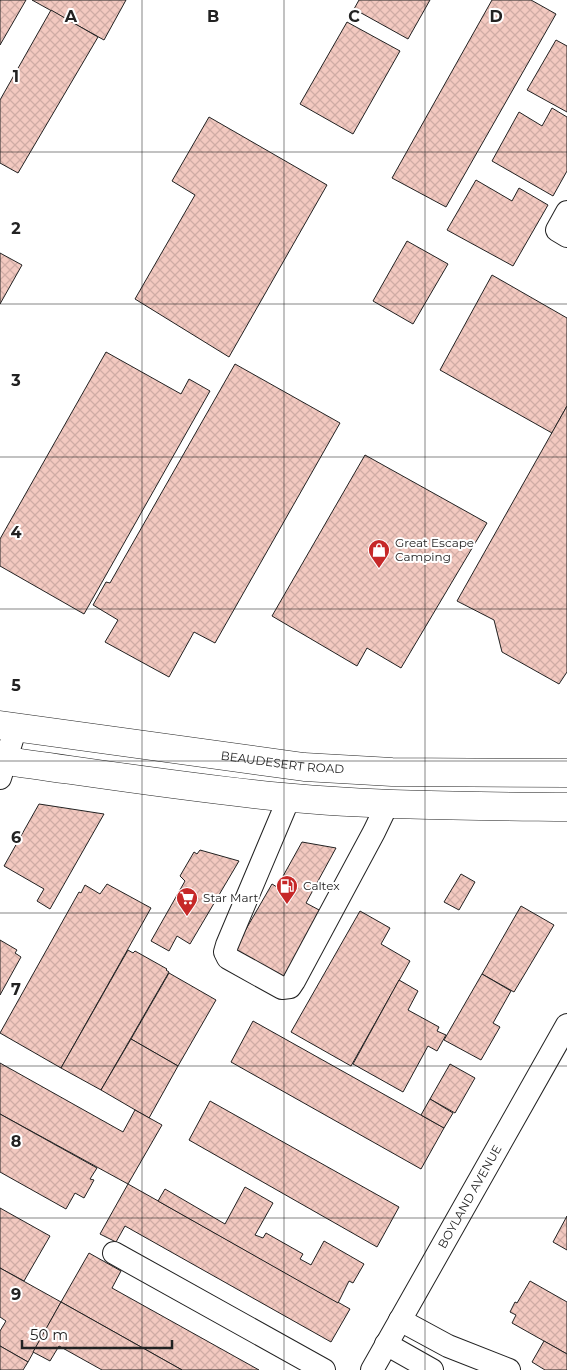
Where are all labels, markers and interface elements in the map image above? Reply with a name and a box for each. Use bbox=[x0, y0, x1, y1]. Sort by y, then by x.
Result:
text: A bbox=[64, 7, 78, 26]
text: B bbox=[207, 7, 219, 26]
text: C bbox=[348, 7, 360, 26]
text: D bbox=[489, 7, 503, 26]
text: 1 bbox=[13, 67, 19, 86]
text: 2 bbox=[11, 219, 21, 238]
text: 3 bbox=[10, 371, 21, 390]
text: 4 bbox=[10, 523, 22, 542]
place label: Great Escape Camping bbox=[395, 535, 474, 564]
shop icon: Great Escape Camping bbox=[367, 538, 391, 569]
text: 5 bbox=[11, 676, 21, 695]
street label: BEAUDESERT ROAD bbox=[220, 748, 345, 776]
text: 6 bbox=[11, 828, 21, 847]
fuel station icon: Caltex bbox=[275, 874, 299, 905]
place label: Caltex bbox=[303, 878, 340, 893]
supermarket icon: Star Mart bbox=[175, 886, 199, 917]
place label: Star Mart bbox=[203, 890, 259, 905]
text: 7 bbox=[11, 980, 21, 999]
text: 8 bbox=[11, 1132, 21, 1151]
street label: BOYLAND AVENUE bbox=[434, 1142, 505, 1251]
text: 9 bbox=[11, 1285, 21, 1304]
scale bar bbox=[22, 1318, 172, 1350]
text: 50 m bbox=[30, 1325, 68, 1344]

